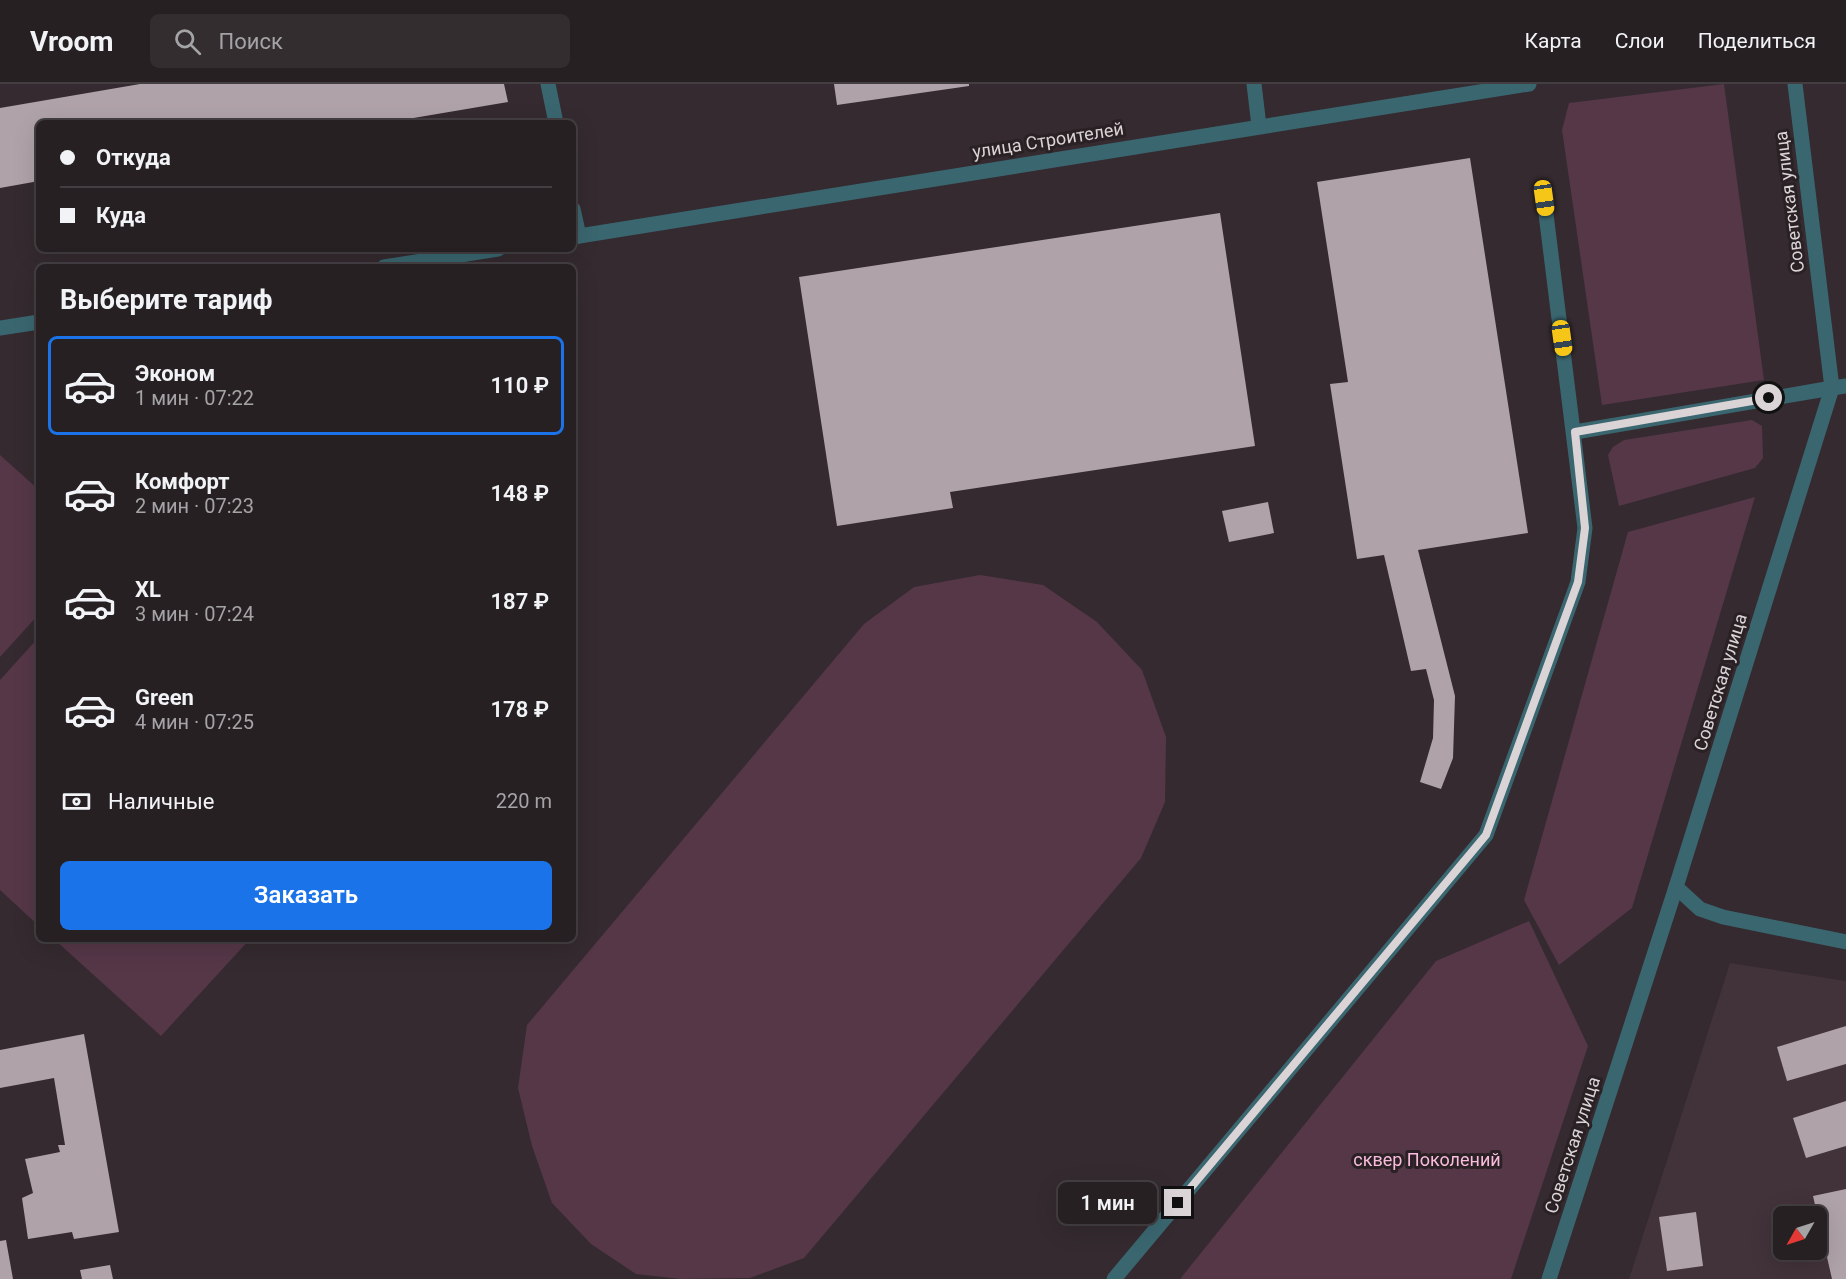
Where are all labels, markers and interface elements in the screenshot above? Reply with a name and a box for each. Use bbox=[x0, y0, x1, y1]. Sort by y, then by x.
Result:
search box bbox=[150, 14, 570, 68]
text: Vroom bbox=[30, 25, 114, 58]
icon: search bbox=[171, 25, 204, 58]
text: Поиск bbox=[219, 29, 283, 54]
text: Карта bbox=[1525, 29, 1582, 53]
text: Слои bbox=[1615, 29, 1665, 53]
text: Поделиться bbox=[1698, 29, 1816, 53]
street label: улица Строителей bbox=[971, 118, 1125, 162]
street label: Советская улица bbox=[1770, 130, 1808, 274]
text: Откуда bbox=[96, 145, 171, 170]
car bbox=[1533, 179, 1555, 217]
text: Куда bbox=[96, 203, 146, 228]
text: Выберите тариф bbox=[60, 284, 272, 316]
car bbox=[1551, 319, 1573, 357]
icon: car bbox=[63, 359, 117, 413]
text: Эконом bbox=[135, 361, 215, 386]
text: 110 ₽ bbox=[491, 373, 549, 398]
route start bbox=[1755, 384, 1782, 411]
text: 1 мин · 07:22 bbox=[135, 386, 254, 410]
icon: car bbox=[63, 467, 117, 521]
text: Комфорт bbox=[135, 469, 230, 494]
text: 148 ₽ bbox=[491, 481, 549, 506]
text: 2 мин · 07:23 bbox=[135, 494, 254, 518]
icon: car bbox=[63, 575, 117, 629]
text: XL bbox=[135, 577, 161, 602]
text: 187 ₽ bbox=[491, 589, 549, 614]
text: 3 мин · 07:24 bbox=[135, 602, 254, 626]
street label: Советская улица bbox=[1689, 611, 1751, 753]
icon: car bbox=[63, 683, 117, 737]
text: Green bbox=[135, 685, 194, 710]
text: 178 ₽ bbox=[491, 697, 549, 722]
text: 4 мин · 07:25 bbox=[135, 710, 254, 734]
icon: cash bbox=[60, 785, 93, 818]
text: Наличные bbox=[108, 789, 214, 814]
text: 220 m bbox=[496, 789, 552, 813]
button: Заказать bbox=[60, 861, 552, 930]
street label: Советская улица bbox=[1540, 1074, 1604, 1216]
park label: сквер Поколений bbox=[1353, 1149, 1501, 1170]
callout: 1 мин bbox=[1058, 1182, 1157, 1224]
route end bbox=[1164, 1189, 1191, 1216]
text: 1 мин bbox=[1080, 1191, 1135, 1215]
north arrow bbox=[1773, 1206, 1827, 1260]
map controls bbox=[1773, 1206, 1827, 1260]

